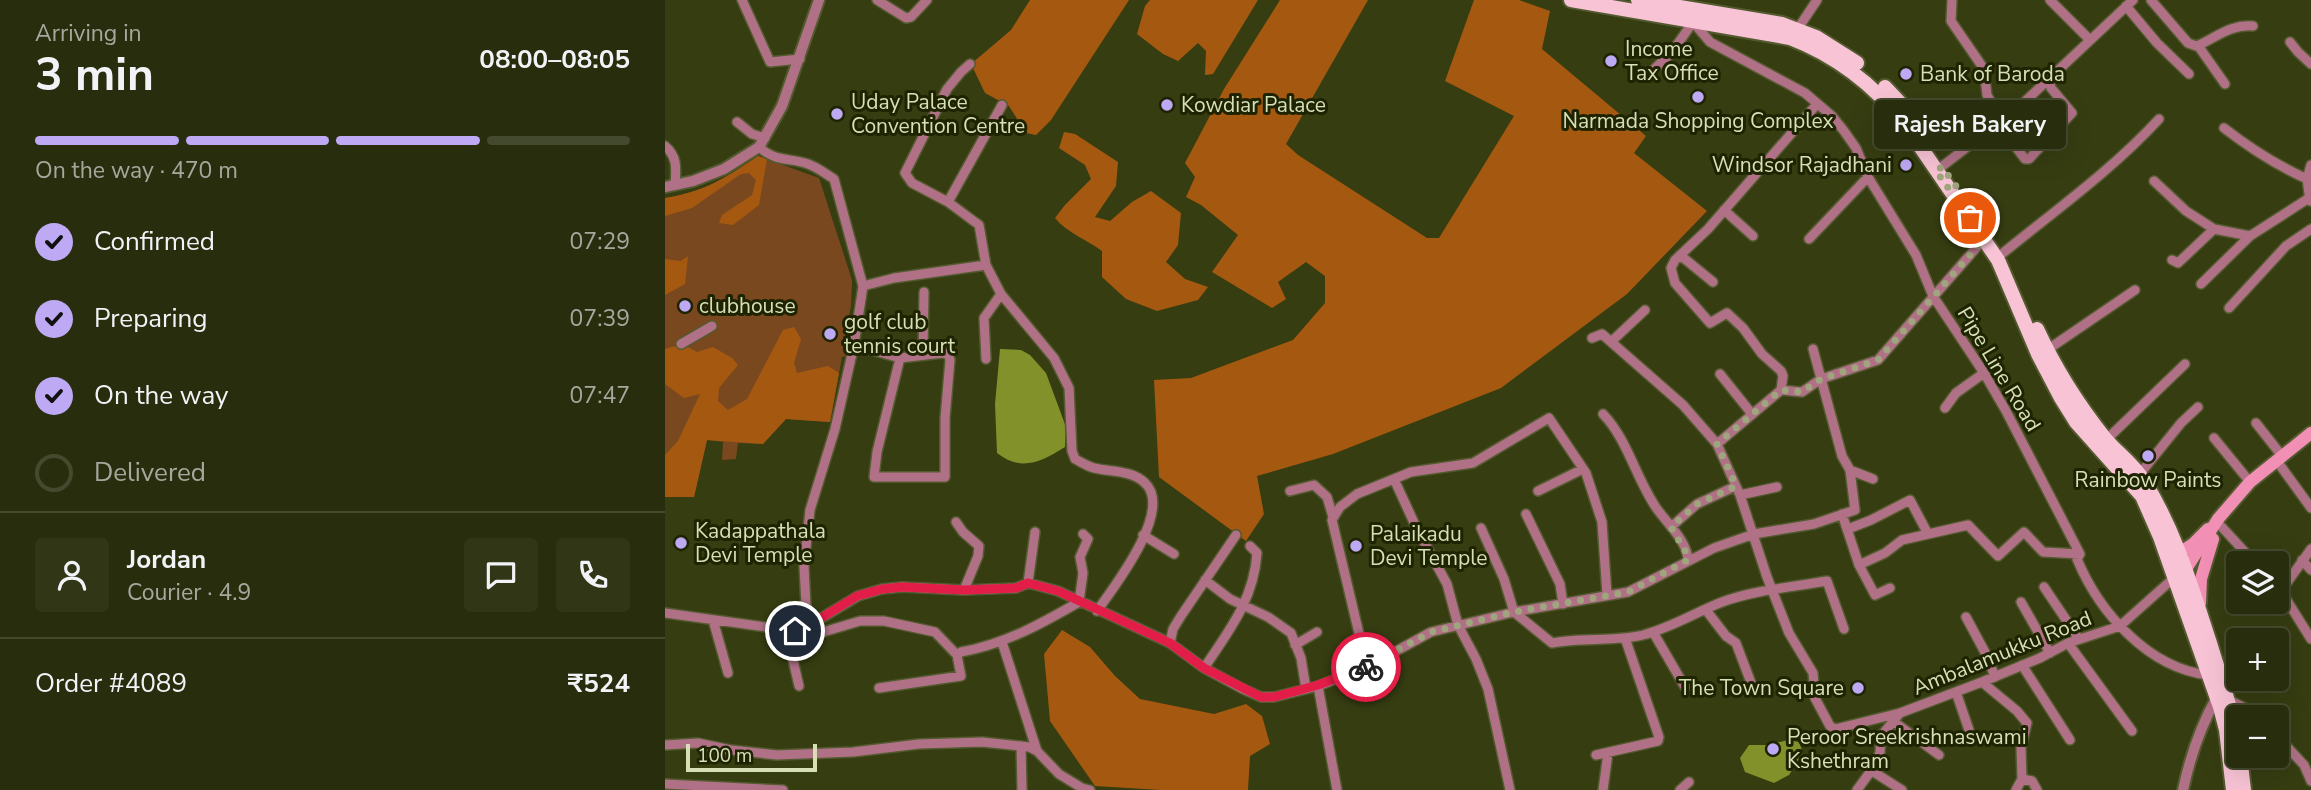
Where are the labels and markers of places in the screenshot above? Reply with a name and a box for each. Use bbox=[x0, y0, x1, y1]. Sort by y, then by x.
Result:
place label: Income Tax Office bbox=[1625, 35, 1719, 87]
marker: Income Tax Office bbox=[1603, 53, 1619, 69]
place label: Bank of Baroda bbox=[1920, 60, 2065, 88]
marker: Bank of Baroda bbox=[1898, 66, 1914, 82]
place label: Uday Palace Convention Centre bbox=[851, 88, 1025, 140]
marker: Narmada Shopping Complex bbox=[1690, 89, 1706, 105]
place label: Kowdiar Palace bbox=[1181, 91, 1326, 119]
marker: Kowdiar Palace bbox=[1159, 97, 1175, 113]
callout: Rajesh Bakery bbox=[1874, 99, 2066, 148]
marker: Uday Palace Convention Centre bbox=[829, 106, 845, 122]
place label: Narmada Shopping Complex bbox=[1562, 107, 1834, 135]
place label: Windsor Rajadhani bbox=[1712, 151, 1892, 179]
marker: Windsor Rajadhani bbox=[1898, 157, 1914, 173]
pin bbox=[1940, 188, 2000, 248]
place label: clubhouse bbox=[699, 292, 796, 320]
marker: clubhouse bbox=[677, 298, 693, 314]
place label: golf club tennis court bbox=[844, 308, 956, 360]
marker: golf club tennis court bbox=[822, 326, 838, 342]
marker: Rainbow Paints bbox=[2140, 448, 2156, 464]
place label: Rainbow Paints bbox=[2075, 466, 2221, 494]
place label: Kadappathala Devi Temple bbox=[695, 517, 826, 569]
place label: Palaikadu Devi Temple bbox=[1370, 520, 1487, 572]
marker: Kadappathala Devi Temple bbox=[673, 535, 689, 551]
marker: Palaikadu Devi Temple bbox=[1348, 538, 1364, 554]
pin bbox=[765, 601, 825, 661]
place label: The Town Square bbox=[1679, 674, 1844, 702]
marker: The Town Square bbox=[1850, 680, 1866, 696]
place label: Peroor Sreekrishnaswami Kshethram bbox=[1787, 723, 2027, 775]
marker: Peroor Sreekrishnaswami Kshethram bbox=[1765, 741, 1781, 757]

